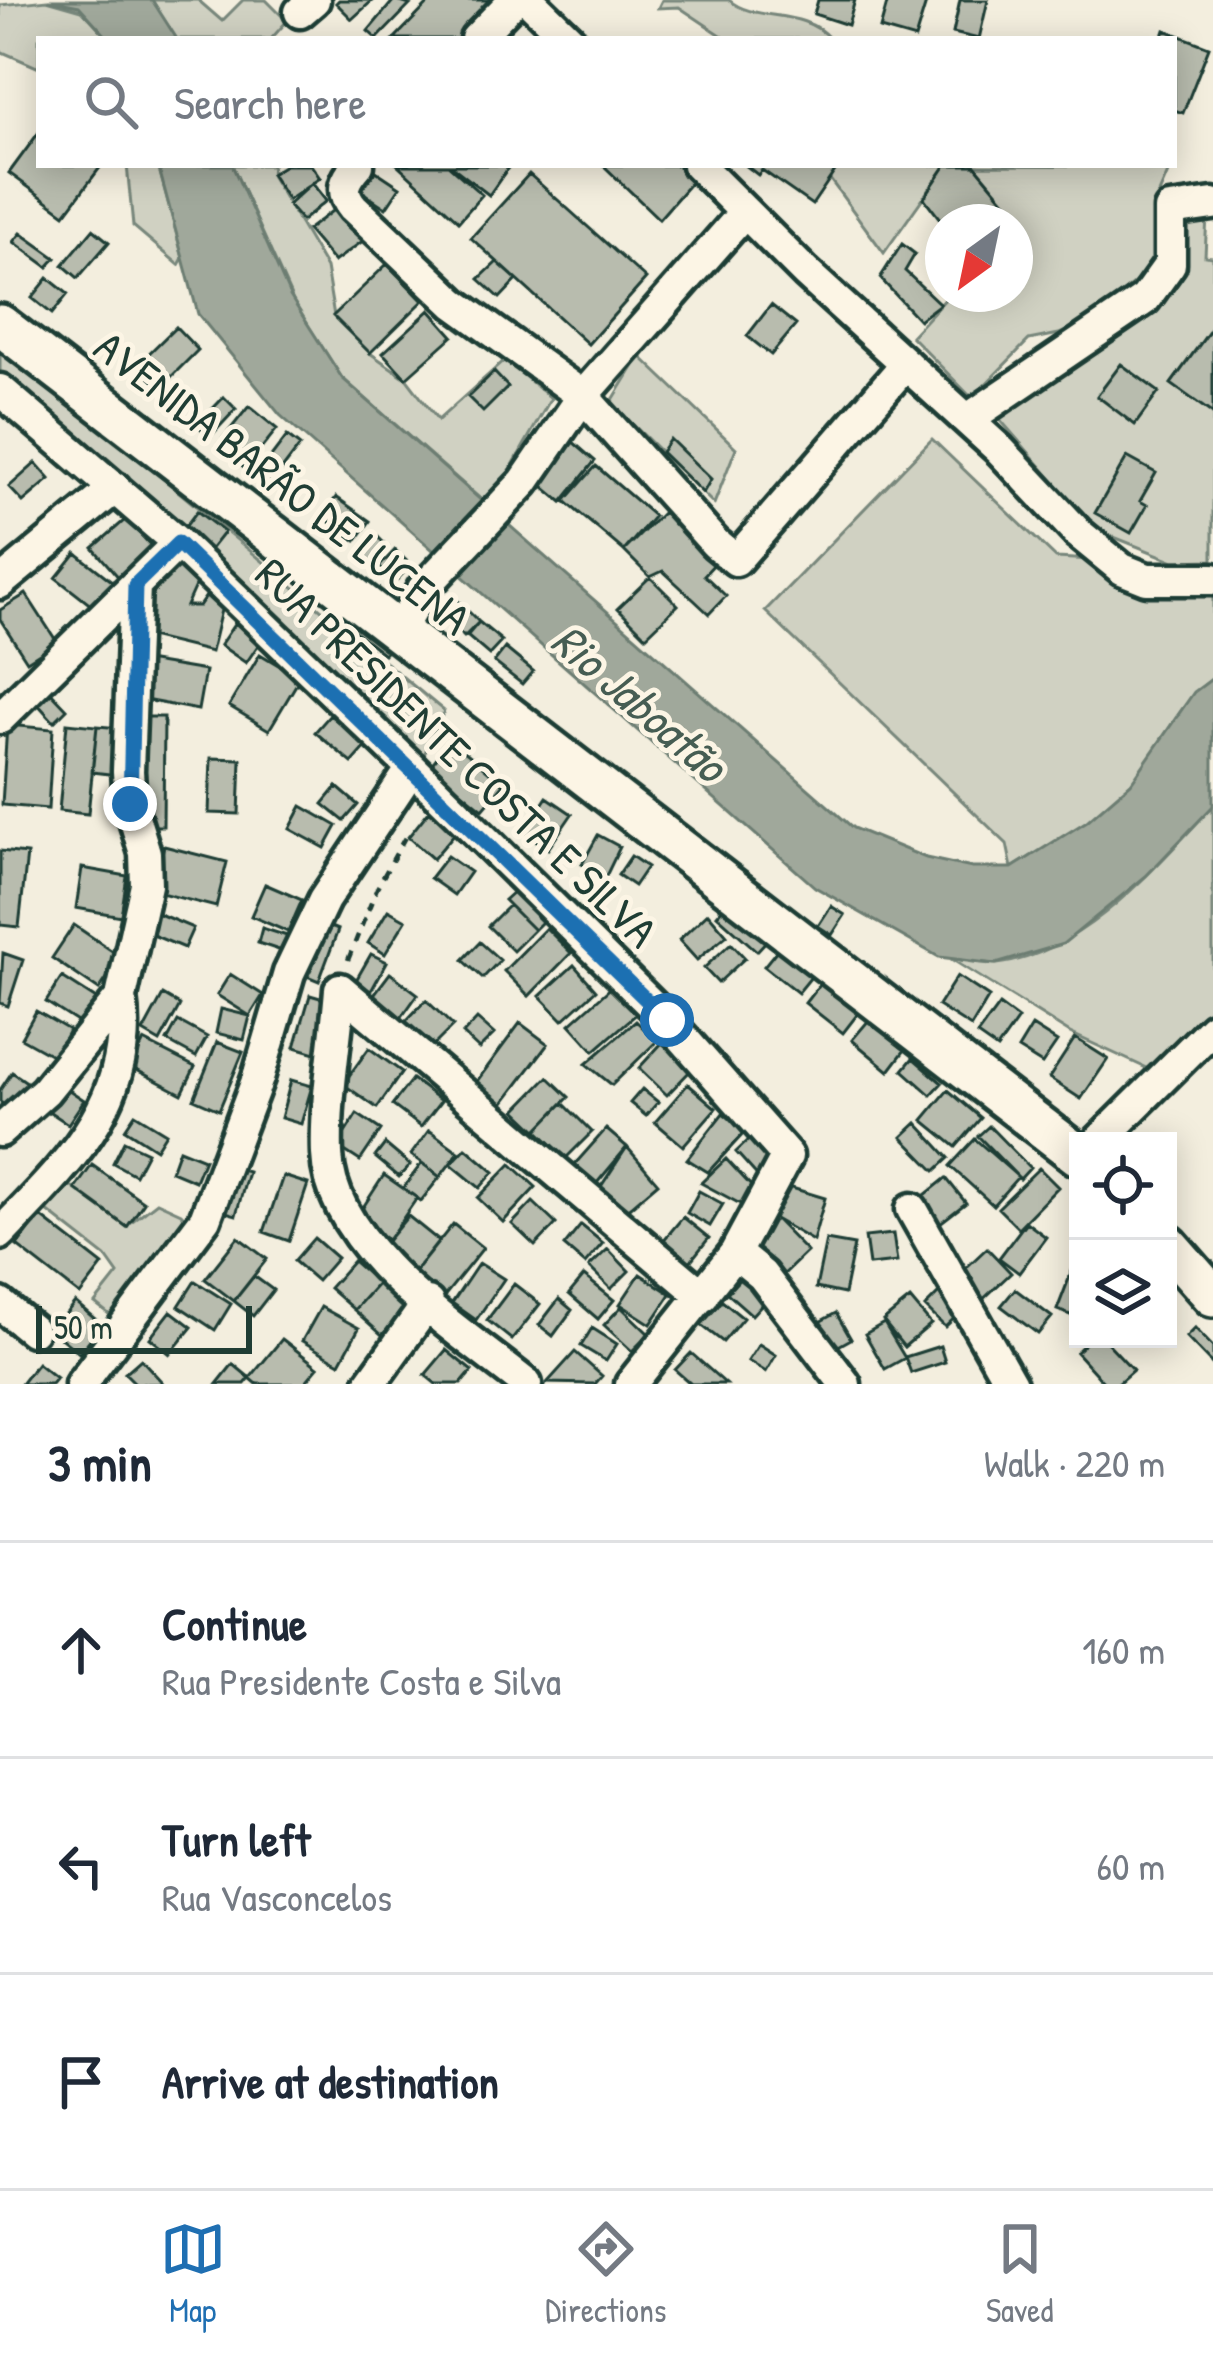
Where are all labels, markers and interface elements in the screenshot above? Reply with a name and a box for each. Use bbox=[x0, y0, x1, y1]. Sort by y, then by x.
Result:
search box bbox=[36, 36, 1177, 168]
icon: search bbox=[78, 69, 144, 135]
text: Search here bbox=[174, 72, 366, 133]
north arrow bbox=[925, 204, 1033, 312]
street label: AVENIDA BARÃO DE LUCENA bbox=[82, 316, 484, 648]
street label: RUA PRESIDENTE COSTA E SILVA bbox=[243, 544, 671, 960]
water label: Rio Jaboatão bbox=[539, 608, 744, 799]
route end bbox=[103, 777, 157, 831]
route start bbox=[640, 993, 694, 1047]
map controls bbox=[1069, 1132, 1177, 1348]
button: locate bbox=[1069, 1132, 1177, 1240]
button: layers bbox=[1069, 1240, 1177, 1348]
scale bar bbox=[36, 1300, 252, 1353]
text: 50 m bbox=[54, 1305, 113, 1349]
text: 3 min bbox=[48, 1428, 152, 1497]
text: Walk · 220 m bbox=[984, 1436, 1165, 1489]
text: Continue bbox=[162, 1593, 307, 1654]
icon: ahead bbox=[48, 1617, 114, 1683]
text: 160 m bbox=[1082, 1623, 1165, 1676]
text: Rua Presidente Costa e Silva bbox=[162, 1654, 561, 1707]
text: Turn left bbox=[162, 1809, 311, 1870]
icon: left bbox=[48, 1833, 114, 1899]
text: 60 m bbox=[1096, 1839, 1165, 1892]
text: Rua Vasconcelos bbox=[162, 1870, 392, 1923]
icon: arrive bbox=[48, 2049, 114, 2115]
text: Arrive at destination bbox=[162, 2051, 499, 2112]
tab: Map bbox=[160, 2216, 226, 2332]
tab: Directions bbox=[545, 2216, 667, 2332]
tab: Saved bbox=[986, 2216, 1053, 2332]

